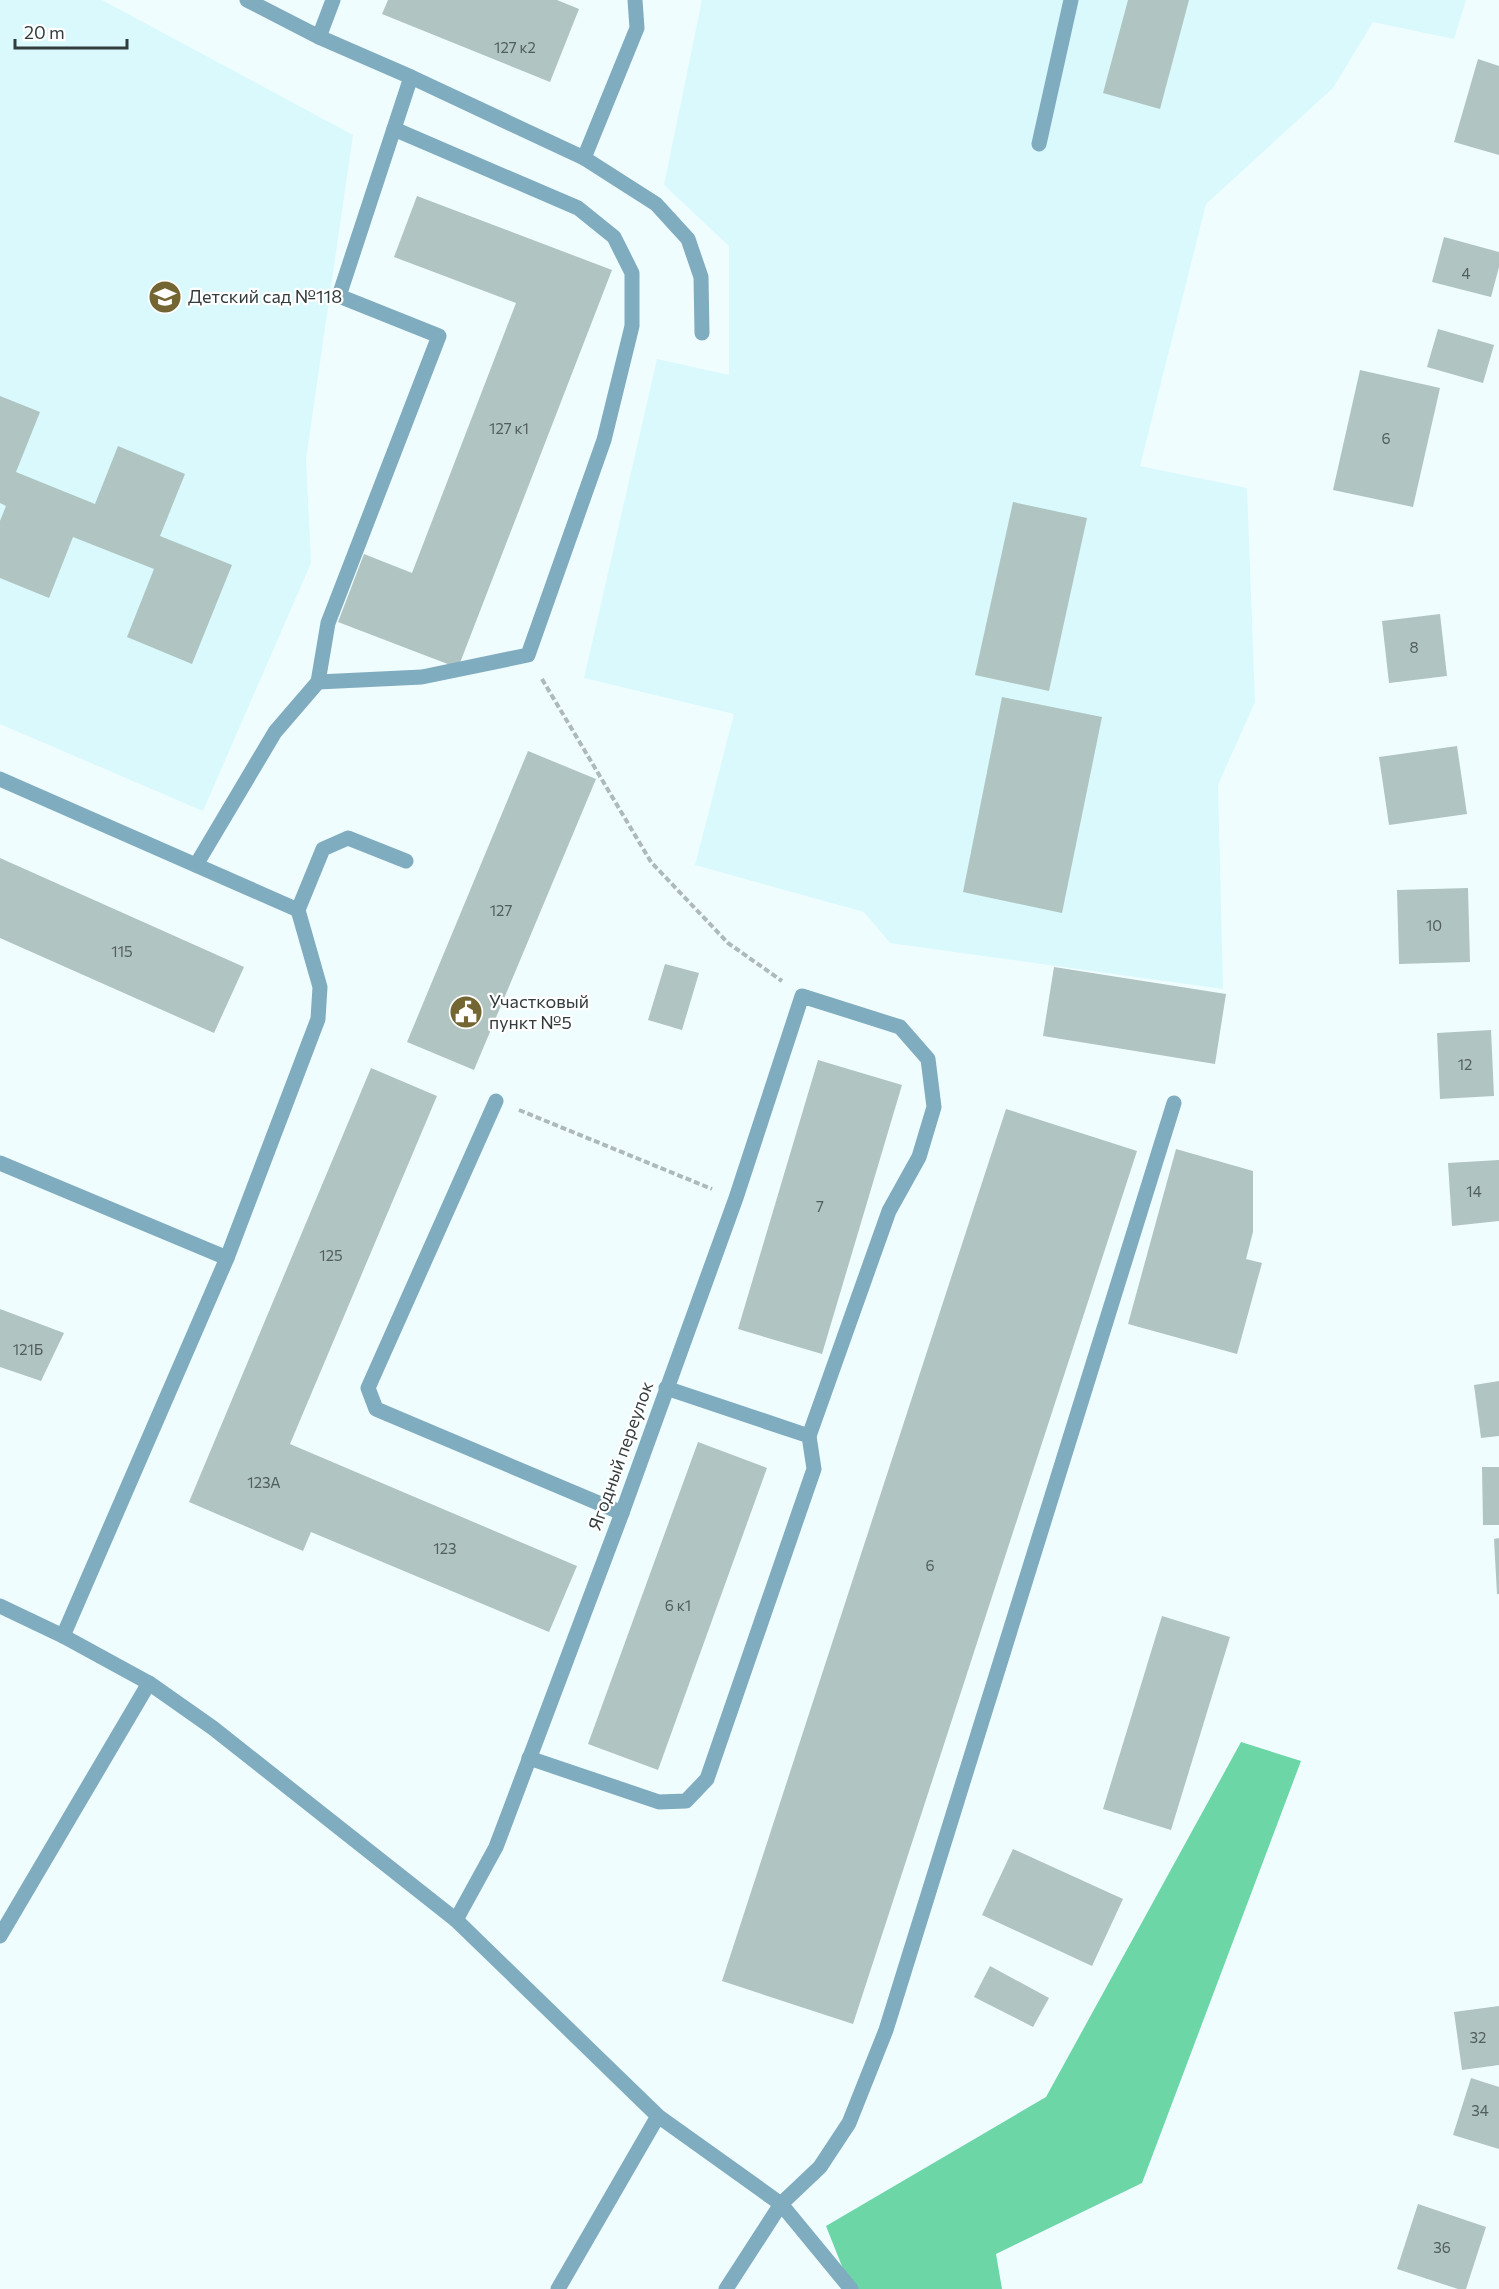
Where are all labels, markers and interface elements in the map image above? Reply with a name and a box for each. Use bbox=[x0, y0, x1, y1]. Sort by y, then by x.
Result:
scale bar bbox=[15, 12, 128, 50]
text: 20 m bbox=[24, 21, 65, 43]
house number: 127 к2 bbox=[494, 38, 536, 56]
house number: 4 bbox=[1462, 264, 1471, 282]
school or university icon: Детский сад №118 bbox=[147, 279, 183, 315]
place label: Детский сад №118 bbox=[188, 285, 342, 307]
house number: 127 к1 bbox=[489, 419, 529, 437]
house number: 6 bbox=[1381, 429, 1391, 447]
house number: 8 bbox=[1409, 638, 1419, 656]
house number: 127 bbox=[490, 901, 512, 919]
house number: 10 bbox=[1426, 916, 1442, 934]
house number: 115 bbox=[111, 942, 133, 960]
place label: Участковый пункт №5 bbox=[489, 990, 589, 1033]
public building icon: Участковый пункт №5 bbox=[448, 994, 484, 1030]
house number: 12 bbox=[1458, 1055, 1472, 1073]
house number: 14 bbox=[1466, 1182, 1482, 1200]
house number: 7 bbox=[816, 1197, 824, 1215]
house number: 125 bbox=[319, 1246, 343, 1264]
house number: 121Б bbox=[13, 1340, 43, 1358]
street label: Ягодный переулок bbox=[583, 1378, 657, 1533]
house number: 123А bbox=[247, 1473, 281, 1491]
house number: 123 bbox=[433, 1539, 457, 1557]
house number: 6 bbox=[925, 1556, 935, 1574]
house number: 6 к1 bbox=[665, 1596, 691, 1614]
house number: 32 bbox=[1470, 2028, 1486, 2046]
house number: 34 bbox=[1471, 2101, 1489, 2119]
house number: 36 bbox=[1433, 2238, 1451, 2256]

